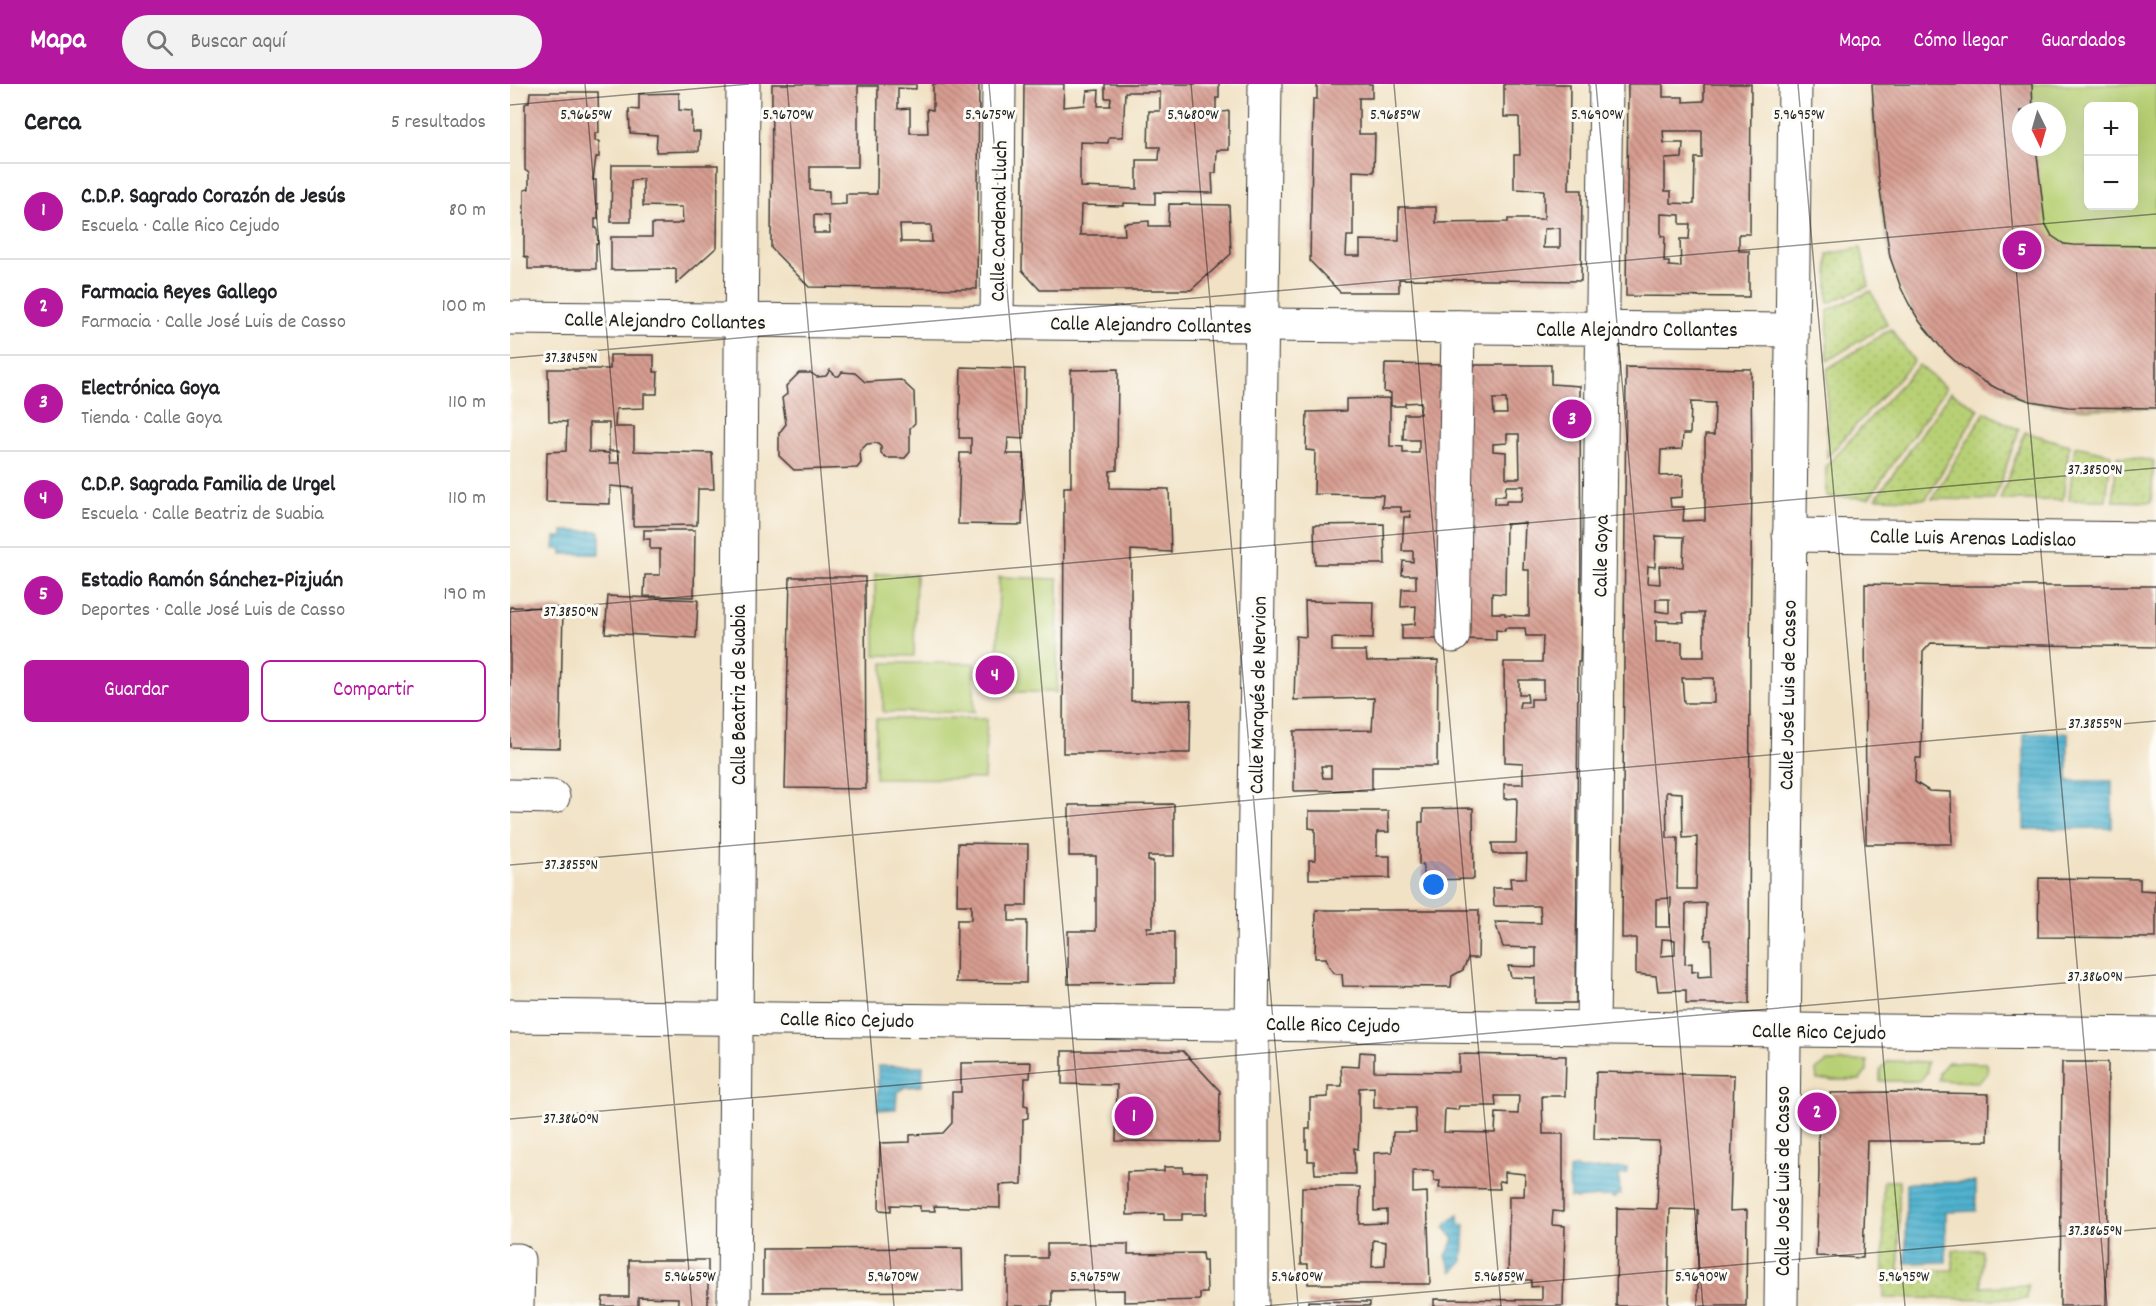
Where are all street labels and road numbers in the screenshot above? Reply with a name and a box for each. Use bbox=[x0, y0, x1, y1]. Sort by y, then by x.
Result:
street label: Calle Cardenal Lluch bbox=[985, 140, 1017, 302]
street label: Calle Alejandro Collantes bbox=[564, 306, 766, 340]
street label: Calle Alejandro Collantes bbox=[1050, 310, 1252, 344]
street label: Calle Alejandro Collantes bbox=[1536, 317, 1738, 347]
street label: Calle Goya bbox=[1587, 513, 1619, 598]
street label: Calle Luis Arenas Ladislao bbox=[1870, 523, 2076, 557]
street label: Calle Marqués de Nervion bbox=[1243, 596, 1277, 794]
street label: Calle José Luis de Casso bbox=[1773, 600, 1807, 790]
street label: Calle Beatriz de Suabia bbox=[726, 604, 756, 785]
street label: Calle Rico Cejudo bbox=[780, 1006, 914, 1038]
street label: Calle Rico Cejudo bbox=[1266, 1011, 1400, 1043]
street label: Calle Rico Cejudo bbox=[1752, 1018, 1886, 1050]
street label: Calle José Luis de Casso bbox=[1770, 1086, 1800, 1276]

